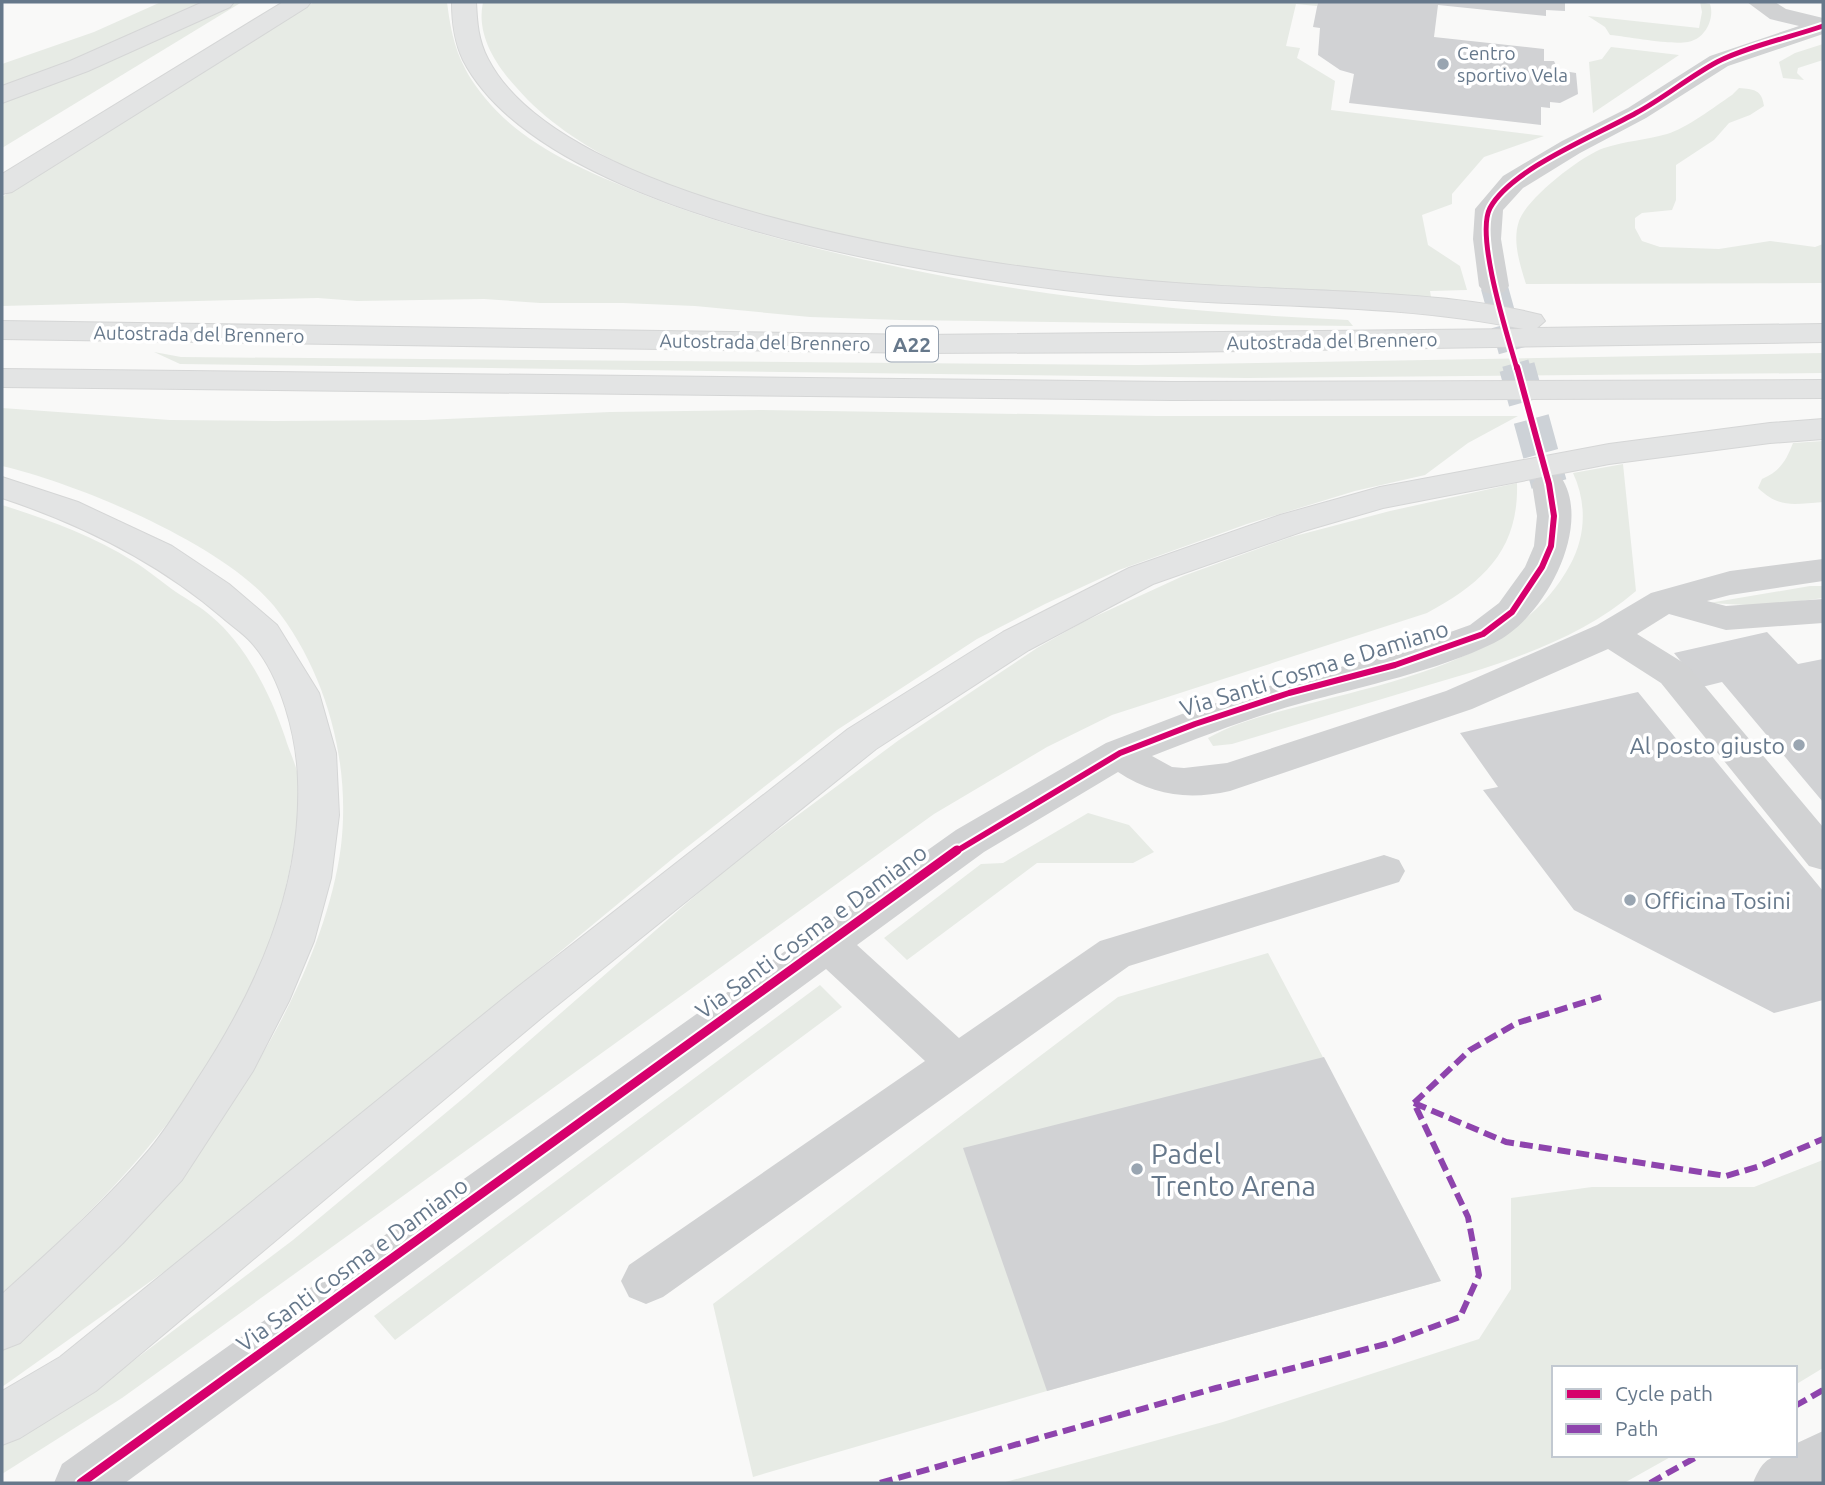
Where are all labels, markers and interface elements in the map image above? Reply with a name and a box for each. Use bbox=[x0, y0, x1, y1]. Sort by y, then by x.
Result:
place label: Centro sportivo Vela bbox=[1457, 42, 1568, 86]
marker: Centro sportivo Vela bbox=[1435, 56, 1451, 72]
street label: Autostrada del Brennero bbox=[93, 321, 305, 347]
road number: A22 bbox=[886, 326, 938, 362]
street label: Autostrada del Brennero bbox=[1226, 328, 1438, 354]
street label: Autostrada del Brennero bbox=[659, 329, 871, 355]
street label: Via Santi Cosma e Damiano bbox=[1177, 615, 1451, 721]
place label: Al posto giusto bbox=[1630, 733, 1785, 758]
marker: Al posto giusto bbox=[1791, 737, 1807, 753]
street label: Via Santi Cosma e Damiano bbox=[691, 839, 931, 1023]
place label: Officina Tosini bbox=[1644, 888, 1791, 913]
marker: Officina Tosini bbox=[1622, 892, 1638, 908]
place label: Padel Trento Arena bbox=[1151, 1138, 1316, 1201]
marker: Padel Trento Arena bbox=[1129, 1161, 1145, 1177]
street label: Via Santi Cosma e Damiano bbox=[232, 1172, 472, 1356]
legend bbox=[1552, 1366, 1797, 1457]
text: Cycle path bbox=[1615, 1381, 1713, 1405]
text: Path bbox=[1615, 1416, 1658, 1440]

